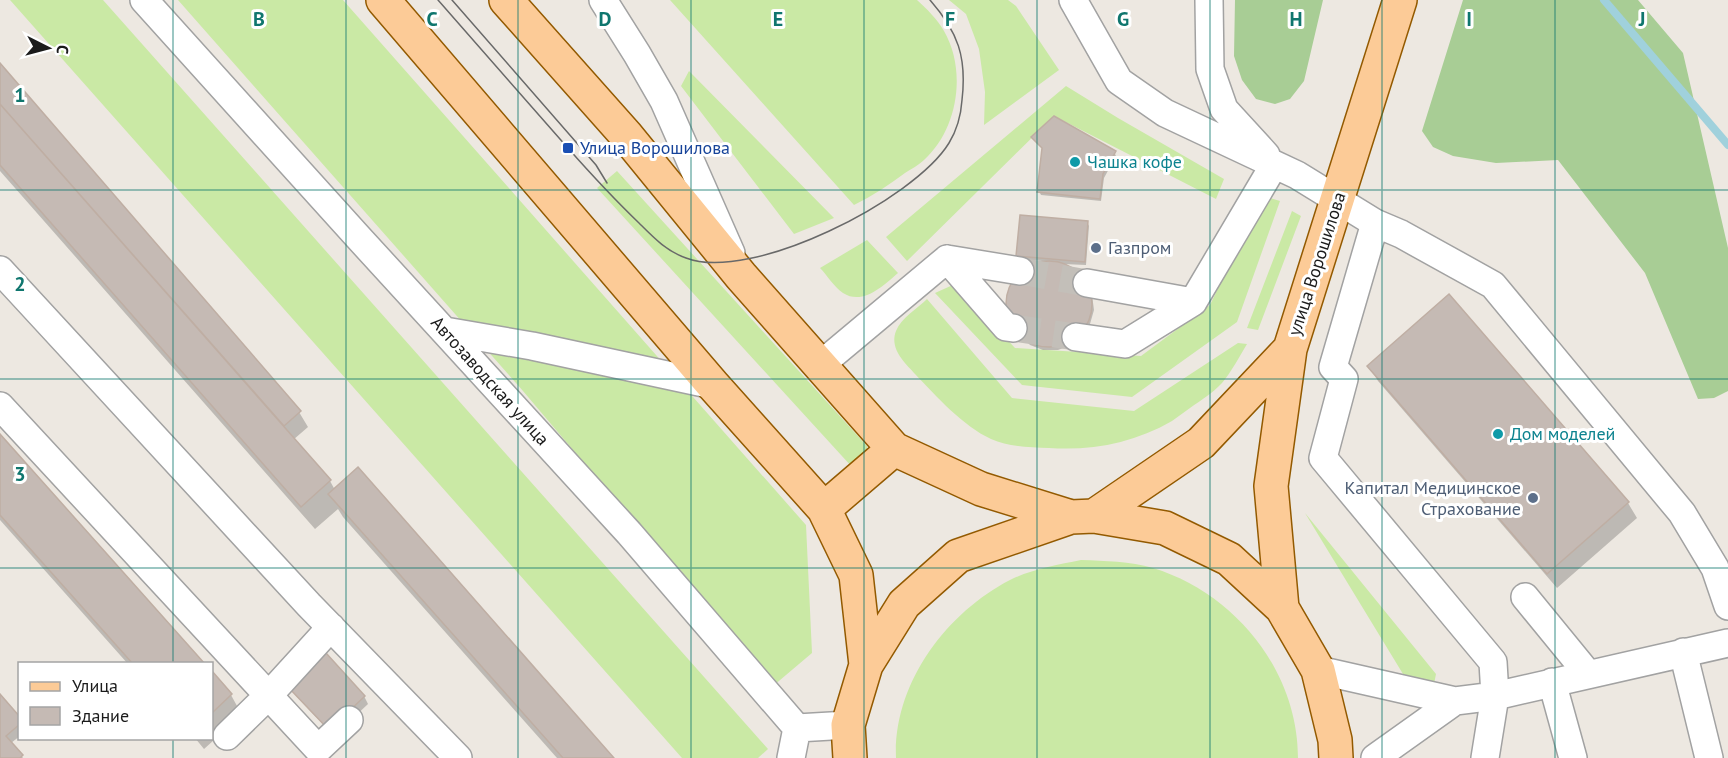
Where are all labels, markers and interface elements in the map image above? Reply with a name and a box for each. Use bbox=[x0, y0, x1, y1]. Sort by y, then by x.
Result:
text: B bbox=[253, 6, 265, 32]
text: C bbox=[426, 6, 438, 32]
text: D bbox=[599, 6, 612, 32]
text: E bbox=[773, 6, 783, 32]
text: F bbox=[945, 6, 955, 32]
text: G bbox=[1117, 6, 1129, 32]
text: H bbox=[1289, 6, 1303, 32]
text: I bbox=[1466, 6, 1472, 32]
text: J bbox=[1638, 6, 1645, 32]
north arrow bbox=[18, 18, 78, 78]
text: С bbox=[52, 44, 73, 55]
text: 1 bbox=[14, 82, 26, 108]
place label: Улица Ворошилова bbox=[580, 136, 730, 159]
marker: Улица Ворошилова bbox=[561, 141, 575, 155]
place label: Чашка кофе bbox=[1087, 150, 1182, 173]
marker: Чашка кофе bbox=[1068, 155, 1082, 169]
street label: улица Ворошилова bbox=[1282, 189, 1351, 339]
place label: Газпром bbox=[1108, 236, 1171, 259]
marker: Газпром bbox=[1089, 241, 1103, 255]
text: 2 bbox=[14, 271, 26, 297]
street label: Автозаводская улица bbox=[426, 311, 554, 450]
place label: Дом моделей bbox=[1510, 422, 1615, 445]
marker: Дом моделей bbox=[1491, 427, 1505, 441]
text: 3 bbox=[14, 461, 26, 487]
place label: Капитал Медицинское Страхование bbox=[1344, 476, 1521, 520]
marker: Капитал Медицинское Страхование bbox=[1526, 491, 1540, 505]
legend bbox=[18, 662, 213, 740]
text: Улица bbox=[72, 674, 118, 697]
text: Здание bbox=[72, 704, 129, 727]

